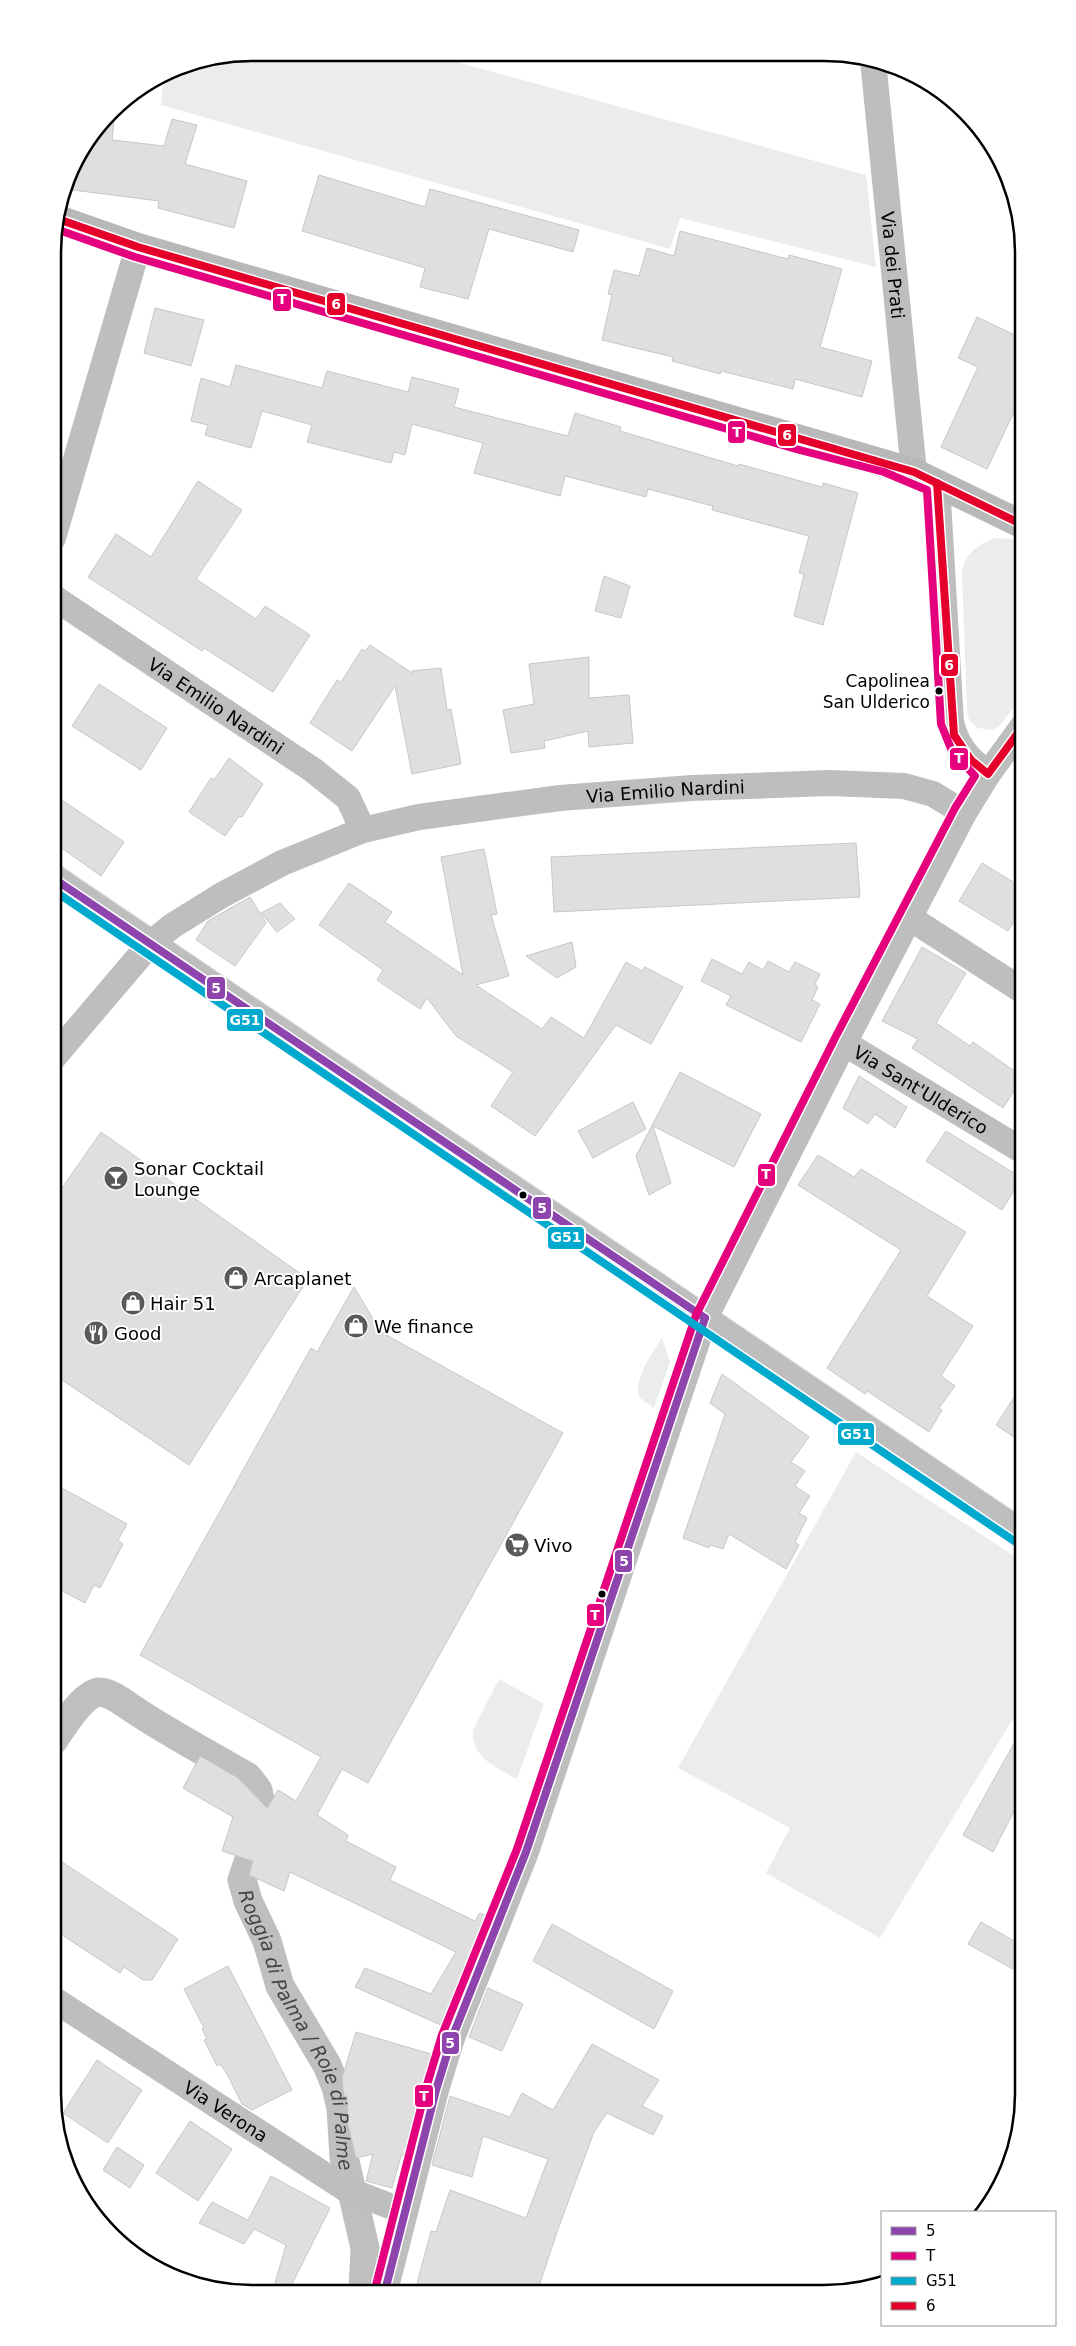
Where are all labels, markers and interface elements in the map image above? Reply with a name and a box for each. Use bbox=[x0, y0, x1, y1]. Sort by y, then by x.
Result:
street label: Via dei Prati bbox=[878, 210, 909, 320]
line badge: T bbox=[272, 288, 292, 312]
text: T bbox=[277, 291, 287, 307]
line badge: 6 bbox=[326, 292, 346, 316]
text: 6 bbox=[331, 296, 341, 312]
line badge: T bbox=[727, 420, 746, 444]
line badge: 6 bbox=[777, 423, 797, 447]
text: T bbox=[732, 424, 742, 440]
text: 6 bbox=[782, 427, 792, 443]
street label: Via Emilio Nardini bbox=[144, 653, 288, 758]
line badge: 6 bbox=[940, 653, 959, 677]
text: 6 bbox=[944, 657, 954, 673]
place label: Capolinea San Ulderico bbox=[823, 671, 930, 712]
marker: Capolinea San Ulderico bbox=[934, 686, 944, 696]
line badge: T bbox=[949, 747, 969, 771]
text: T bbox=[954, 750, 964, 766]
street label: Via Emilio Nardini bbox=[586, 776, 745, 806]
line badge: 5 bbox=[206, 976, 226, 1000]
text: 5 bbox=[211, 980, 221, 996]
line badge: G51 bbox=[226, 1008, 264, 1032]
text: G51 bbox=[230, 1012, 260, 1028]
street label: Via Sant'Ulderico bbox=[850, 1041, 992, 1138]
place label: Sonar Cocktail Lounge bbox=[134, 1158, 264, 1200]
line badge: T bbox=[757, 1163, 776, 1187]
bar icon: Sonar Cocktail Lounge bbox=[103, 1165, 129, 1191]
text: T bbox=[761, 1166, 771, 1182]
unlabelled marker bbox=[518, 1190, 528, 1200]
line badge: 5 bbox=[532, 1196, 552, 1220]
text: 5 bbox=[537, 1200, 547, 1216]
line badge: G51 bbox=[547, 1226, 585, 1250]
text: G51 bbox=[551, 1229, 581, 1245]
shop icon: Arcaplanet bbox=[223, 1265, 249, 1291]
place label: Arcaplanet bbox=[254, 1268, 351, 1289]
shop icon: Hair 51 bbox=[120, 1290, 146, 1316]
place label: Hair 51 bbox=[150, 1293, 216, 1314]
shop icon: We finance bbox=[343, 1313, 369, 1339]
place label: We finance bbox=[374, 1316, 474, 1337]
restaurant icon: Good bbox=[83, 1320, 109, 1346]
place label: Good bbox=[114, 1323, 161, 1344]
line badge: G51 bbox=[837, 1422, 875, 1446]
text: G51 bbox=[841, 1426, 871, 1442]
supermarket icon: Vivo bbox=[504, 1532, 530, 1558]
place label: Vivo bbox=[534, 1535, 573, 1556]
line badge: 5 bbox=[614, 1549, 633, 1573]
text: 5 bbox=[619, 1553, 629, 1569]
unlabelled marker bbox=[597, 1589, 607, 1599]
line badge: T bbox=[586, 1603, 605, 1627]
text: T bbox=[590, 1607, 600, 1623]
water label: Roggia di Palma / Roie di Palme bbox=[234, 1887, 358, 2173]
line badge: 5 bbox=[441, 2031, 460, 2055]
text: 5 bbox=[445, 2035, 455, 2051]
street label: Via Verona bbox=[180, 2076, 272, 2146]
line badge: T bbox=[414, 2084, 434, 2108]
text: T bbox=[419, 2088, 429, 2104]
legend bbox=[881, 2211, 1056, 2326]
text: 5 bbox=[926, 2222, 936, 2240]
text: T bbox=[925, 2247, 936, 2265]
text: G51 bbox=[926, 2272, 957, 2290]
text: 6 bbox=[926, 2297, 936, 2315]

